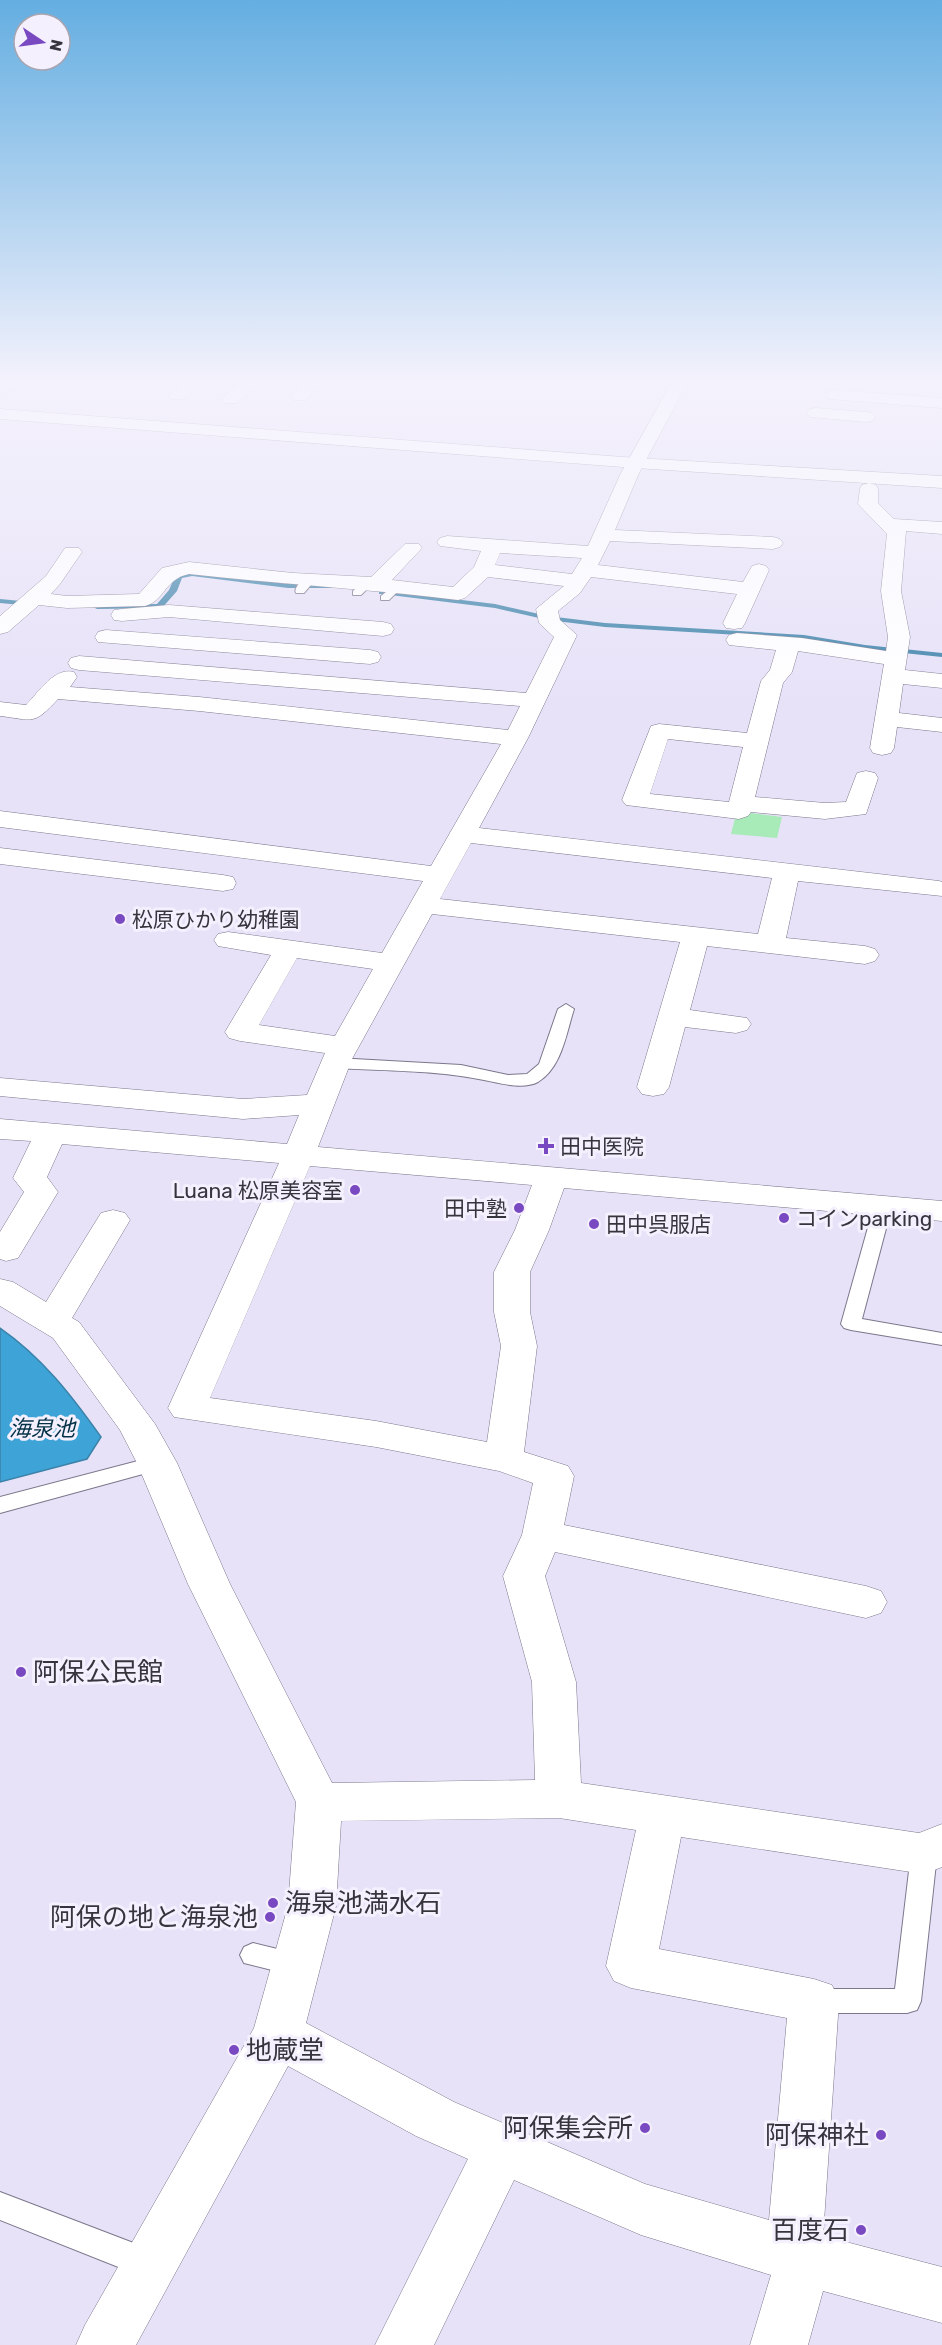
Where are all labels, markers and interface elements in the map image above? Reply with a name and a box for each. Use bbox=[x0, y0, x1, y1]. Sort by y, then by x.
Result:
north arrow bbox=[12, 12, 72, 72]
text: N bbox=[46, 38, 67, 53]
place label: 松原ひかり幼稚園 bbox=[132, 907, 300, 932]
marker: 松原ひかり幼稚園 bbox=[113, 912, 127, 926]
place label: 田中医院 bbox=[560, 1134, 644, 1159]
marker: 田中医院 bbox=[537, 1137, 555, 1155]
place label: Luana 松原美容室 bbox=[173, 1178, 343, 1203]
marker: Luana 松原美容室 bbox=[348, 1183, 362, 1197]
place label: 田中塾 bbox=[444, 1196, 507, 1221]
marker: 田中塾 bbox=[512, 1201, 526, 1215]
place label: コインparking bbox=[796, 1206, 932, 1231]
marker: コインparking bbox=[777, 1211, 791, 1225]
place label: 田中呉服店 bbox=[606, 1212, 711, 1237]
marker: 田中呉服店 bbox=[587, 1217, 601, 1231]
water label: 海泉池 bbox=[9, 1415, 77, 1442]
place label: 阿保公民館 bbox=[33, 1657, 163, 1688]
marker: 阿保公民館 bbox=[14, 1665, 28, 1679]
place label: 海泉池満水石 bbox=[285, 1888, 441, 1919]
marker: 海泉池満水石 bbox=[266, 1896, 280, 1910]
place label: 阿保の地と海泉池 bbox=[50, 1902, 258, 1933]
marker: 阿保の地と海泉池 bbox=[263, 1910, 277, 1924]
place label: 地蔵堂 bbox=[246, 2035, 324, 2066]
marker: 地蔵堂 bbox=[227, 2043, 241, 2057]
place label: 阿保集会所 bbox=[503, 2113, 633, 2144]
place label: 阿保神社 bbox=[765, 2120, 869, 2151]
marker: 阿保集会所 bbox=[638, 2121, 652, 2135]
marker: 阿保神社 bbox=[874, 2128, 888, 2142]
place label: 百度石 bbox=[771, 2215, 849, 2246]
marker: 百度石 bbox=[854, 2223, 868, 2237]

